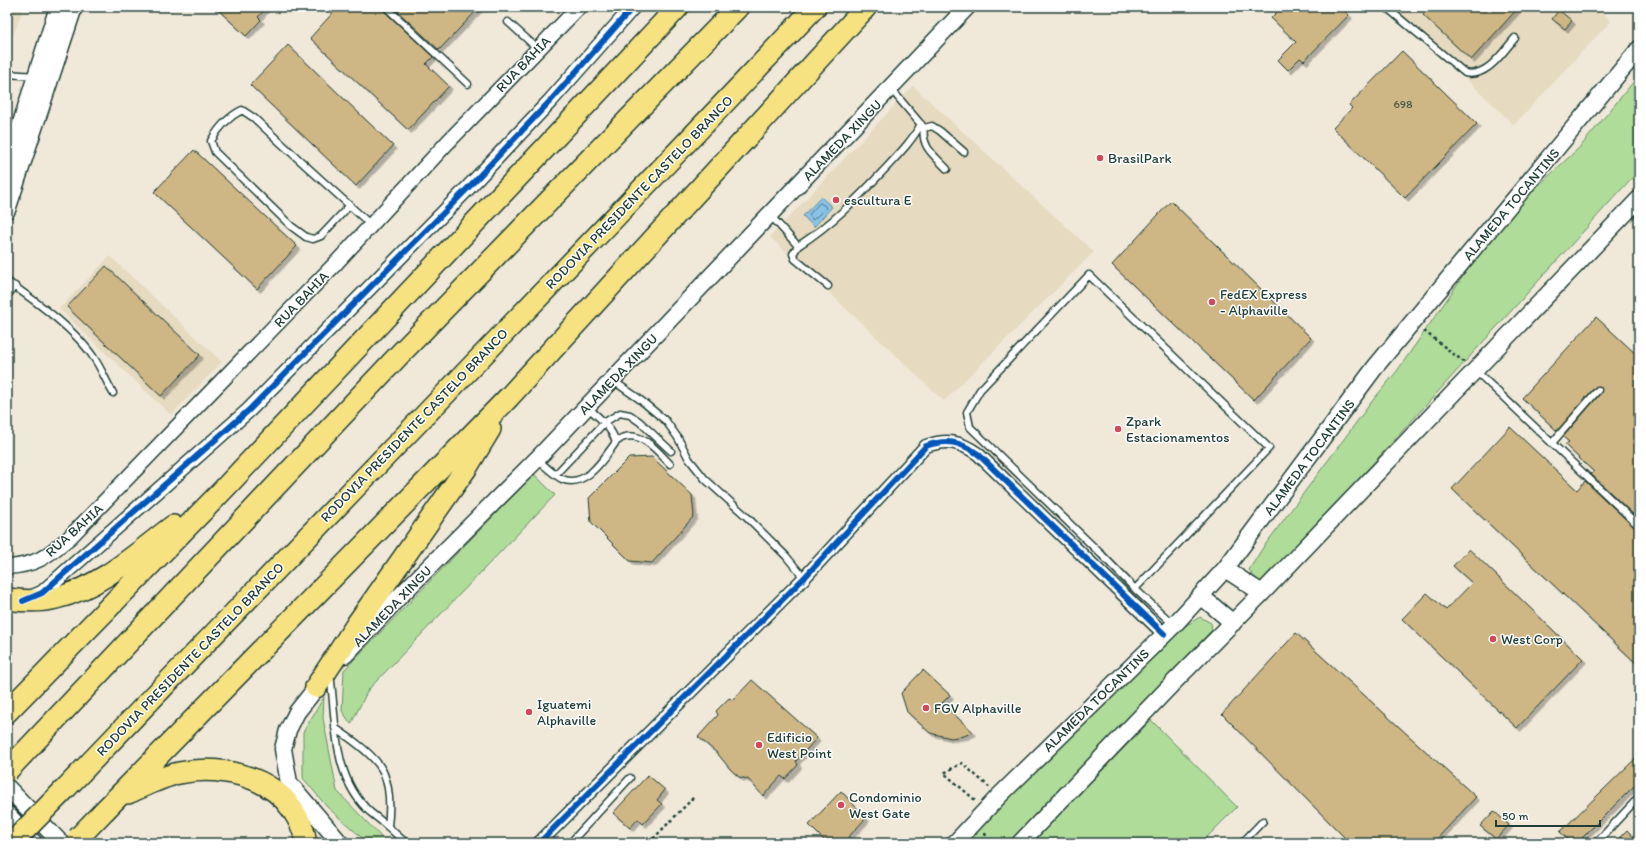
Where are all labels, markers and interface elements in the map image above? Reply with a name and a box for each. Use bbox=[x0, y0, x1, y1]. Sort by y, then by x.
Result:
street label: RUA BAHIA bbox=[492, 33, 554, 96]
street label: RODOVIA PRESIDENTE CASTELO BRANCO bbox=[542, 92, 737, 293]
street label: ALAMEDA XINGU bbox=[799, 96, 885, 185]
house number: 698 bbox=[1393, 97, 1413, 111]
street label: ALAMEDA TOCANTINS bbox=[1459, 145, 1563, 264]
place label: BrasilPark bbox=[1108, 150, 1172, 167]
marker: BrasilPark bbox=[1095, 153, 1105, 163]
place label: escultura E bbox=[844, 192, 912, 209]
marker: escultura E bbox=[831, 195, 841, 205]
street label: RUA BAHIA bbox=[270, 268, 332, 331]
place label: FedEX Express - Alphaville bbox=[1220, 286, 1307, 319]
marker: FedEX Express - Alphaville bbox=[1207, 297, 1217, 307]
street label: RODOVIA PRESIDENTE CASTELO BRANCO bbox=[317, 325, 512, 526]
street label: ALAMEDA XINGU bbox=[575, 330, 661, 419]
street label: ALAMEDA TOCANTINS bbox=[1260, 396, 1359, 519]
place label: Zpark Estacionamentos bbox=[1126, 413, 1229, 446]
marker: Zpark Estacionamentos bbox=[1113, 424, 1123, 434]
street label: RUA BAHIA bbox=[42, 500, 107, 561]
street label: RODOVIA PRESIDENTE CASTELO BRANCO bbox=[93, 559, 288, 760]
street label: ALAMEDA XINGU bbox=[349, 562, 435, 651]
place label: West Corp bbox=[1501, 631, 1563, 648]
marker: West Corp bbox=[1488, 634, 1498, 644]
street label: ALAMEDA TOCANTINS bbox=[1040, 645, 1153, 756]
place label: Iguatemi Alphaville bbox=[537, 696, 596, 729]
place label: FGV Alphaville bbox=[934, 700, 1022, 717]
marker: FGV Alphaville bbox=[921, 703, 931, 713]
marker: Iguatemi Alphaville bbox=[524, 707, 534, 717]
place label: Edificio West Point bbox=[767, 729, 832, 762]
marker: Edificio West Point bbox=[754, 740, 764, 750]
place label: Condominio West Gate bbox=[849, 789, 922, 822]
marker: Condominio West Gate bbox=[836, 800, 846, 810]
scale bar bbox=[1496, 802, 1600, 828]
text: 50 m bbox=[1502, 809, 1528, 823]

